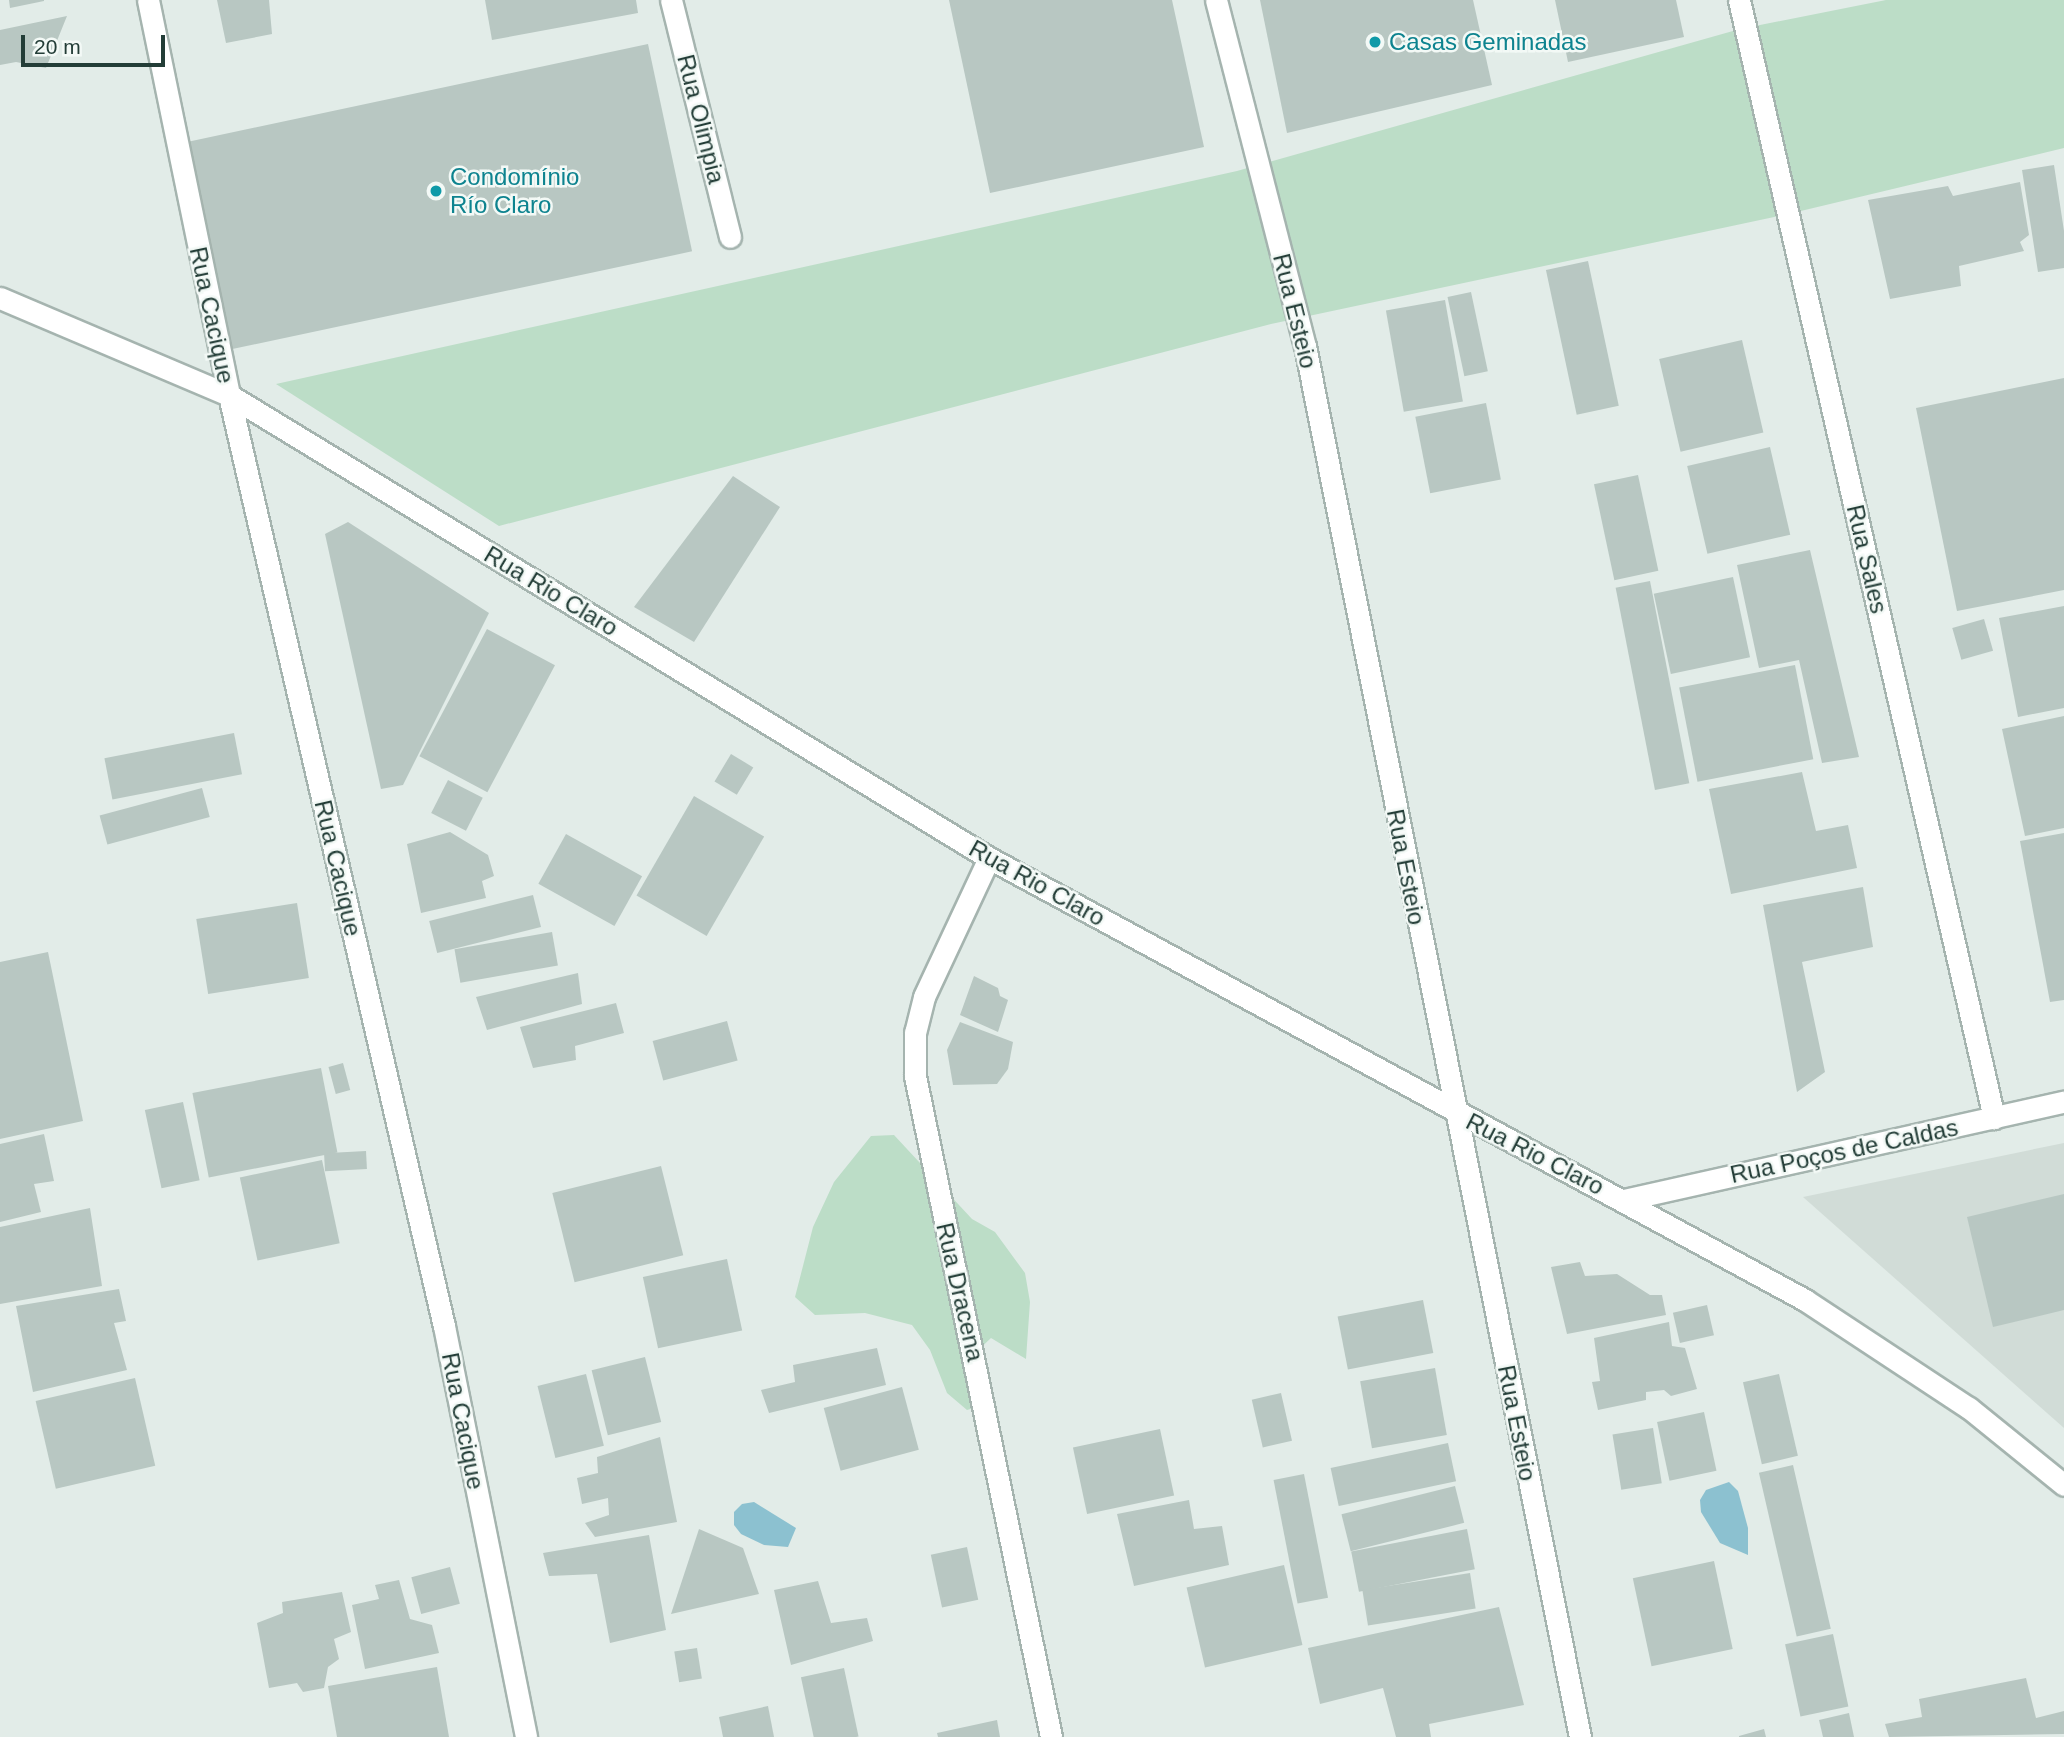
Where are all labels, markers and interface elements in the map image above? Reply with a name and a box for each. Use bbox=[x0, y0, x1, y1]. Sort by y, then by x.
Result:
scale bar bbox=[24, 21, 168, 65]
place label: Casas Geminadas bbox=[1389, 28, 1586, 56]
marker: Casas Geminadas bbox=[1367, 34, 1383, 50]
text: 20 m bbox=[34, 35, 81, 58]
street label: Rua Olimpia bbox=[671, 51, 731, 187]
place label: Condomínio Río Claro bbox=[450, 163, 579, 219]
marker: Condomínio Río Claro bbox=[428, 183, 444, 199]
street label: Rua Cacique bbox=[183, 244, 241, 386]
street label: Rua Esteio bbox=[1267, 251, 1323, 371]
street label: Rua Sales bbox=[1841, 502, 1893, 616]
street label: Rua Rio Claro bbox=[479, 540, 623, 642]
street label: Rua Cacique bbox=[308, 797, 368, 939]
street label: Rua Esteio bbox=[1381, 807, 1431, 927]
street label: Rua Rio Claro bbox=[964, 834, 1110, 932]
street label: Rua Rio Claro bbox=[1461, 1107, 1609, 1201]
street label: Rua Poços de Caldas bbox=[1727, 1113, 1961, 1189]
street label: Rua Dracena bbox=[930, 1220, 990, 1364]
street label: Rua Cacique bbox=[436, 1350, 490, 1492]
street label: Rua Esteio bbox=[1492, 1363, 1542, 1483]

